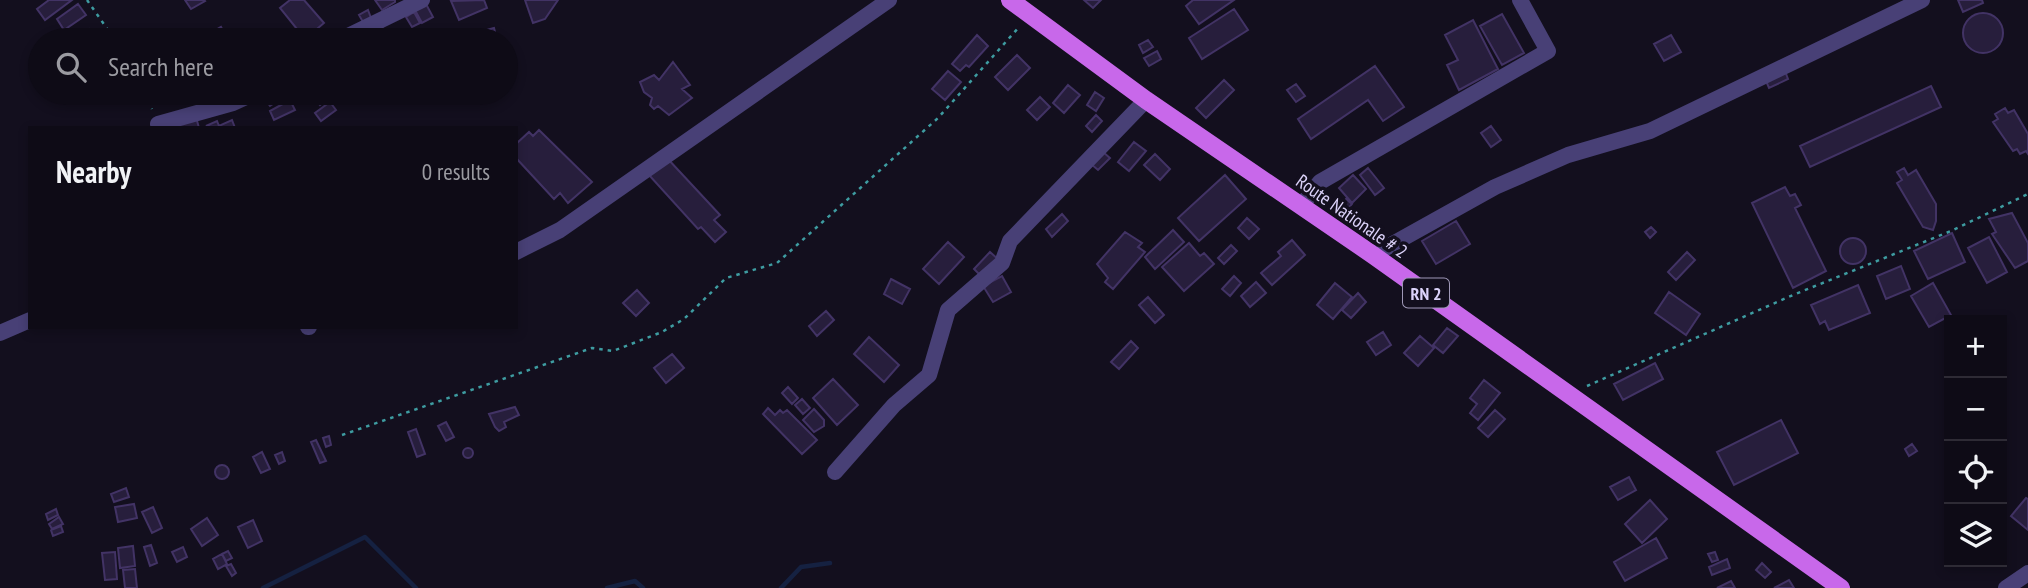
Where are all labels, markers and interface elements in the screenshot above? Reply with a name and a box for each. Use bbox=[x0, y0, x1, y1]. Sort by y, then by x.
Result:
search box bbox=[28, 28, 518, 105]
icon: search bbox=[52, 48, 90, 86]
text: Search here bbox=[108, 50, 214, 83]
text: Nearby bbox=[56, 152, 131, 191]
text: 0 results bbox=[422, 157, 490, 186]
street label: Route Nationale # 2 bbox=[1292, 169, 1412, 263]
road number: RN 2 bbox=[1403, 278, 1449, 307]
map controls bbox=[1944, 315, 2007, 567]
button: + bbox=[1944, 315, 2007, 378]
button: − bbox=[1944, 378, 2007, 441]
button: locate bbox=[1944, 441, 2007, 504]
button: layers bbox=[1944, 504, 2007, 567]

